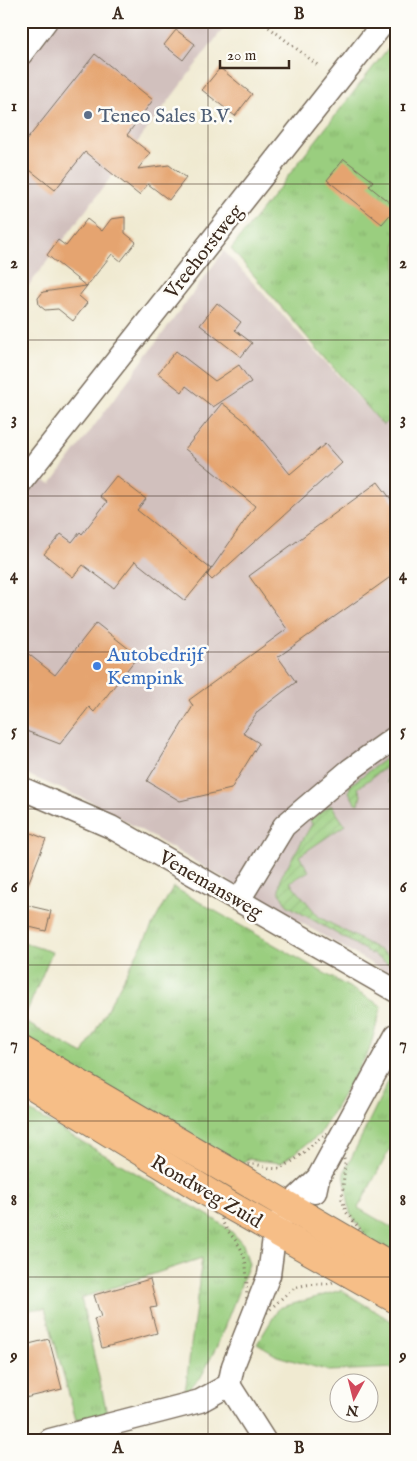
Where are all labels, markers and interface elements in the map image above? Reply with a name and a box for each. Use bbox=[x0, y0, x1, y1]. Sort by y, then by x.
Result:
text: A bbox=[112, 5, 125, 25]
text: B bbox=[294, 5, 305, 25]
scale bar bbox=[220, 38, 288, 70]
text: 20 m bbox=[227, 46, 257, 65]
text: 1 bbox=[11, 97, 17, 117]
text: 1 bbox=[400, 97, 406, 117]
place label: Teneo Sales B.V. bbox=[98, 104, 233, 129]
marker: Teneo Sales B.V. bbox=[82, 109, 94, 121]
street label: Vreehorstweg bbox=[159, 199, 250, 305]
text: 2 bbox=[10, 254, 18, 274]
text: 2 bbox=[399, 254, 407, 274]
text: 3 bbox=[11, 410, 17, 430]
text: 3 bbox=[400, 410, 406, 430]
text: 4 bbox=[10, 566, 19, 586]
text: 4 bbox=[399, 566, 408, 586]
place label: Autobedrijf Kempink bbox=[106, 643, 207, 691]
marker: Autobedrijf Kempink bbox=[91, 660, 103, 672]
text: 5 bbox=[11, 722, 17, 742]
text: 5 bbox=[400, 722, 406, 742]
street label: Venemansweg bbox=[153, 845, 268, 926]
text: 6 bbox=[11, 878, 19, 898]
text: 6 bbox=[400, 878, 408, 898]
text: 7 bbox=[10, 1035, 18, 1055]
text: 7 bbox=[399, 1035, 407, 1055]
street label: Rondweg Zuid bbox=[146, 1150, 267, 1234]
text: 8 bbox=[11, 1191, 17, 1211]
text: 8 bbox=[400, 1191, 406, 1211]
text: 9 bbox=[10, 1347, 18, 1367]
text: 9 bbox=[399, 1347, 407, 1367]
north arrow bbox=[330, 1374, 380, 1424]
text: N bbox=[345, 1400, 361, 1420]
text: A bbox=[112, 1439, 125, 1459]
text: B bbox=[294, 1439, 305, 1459]

